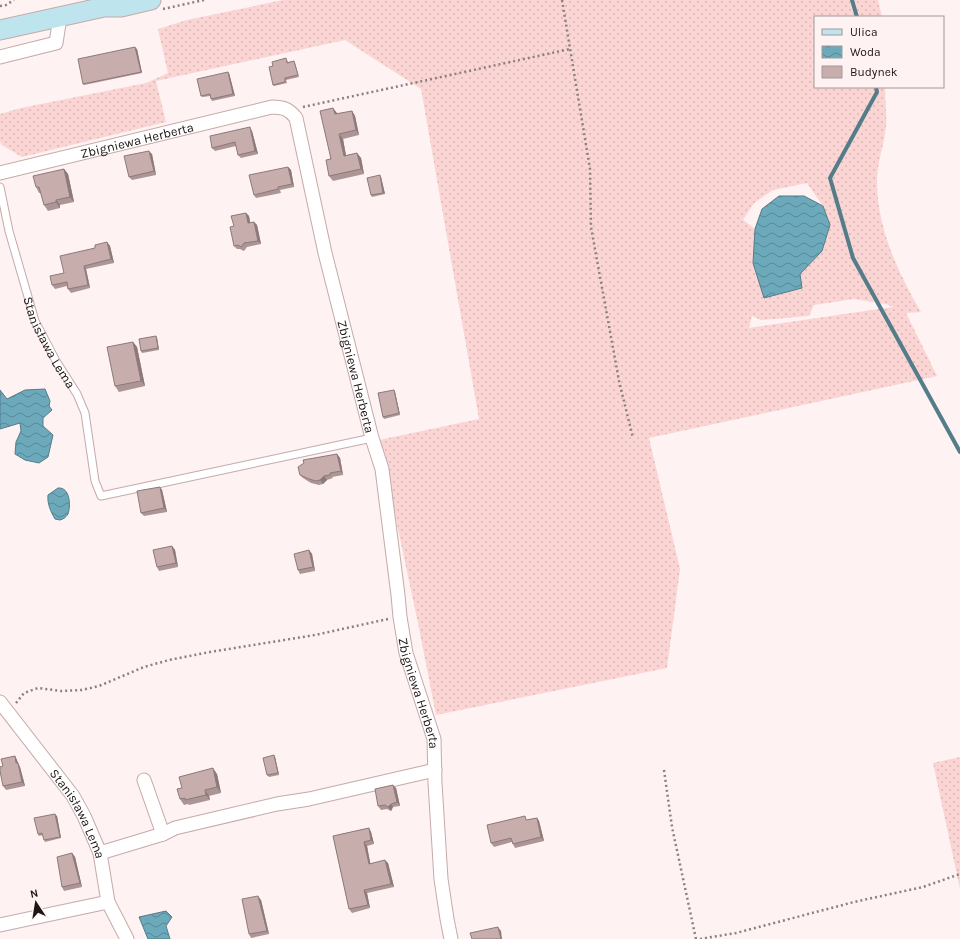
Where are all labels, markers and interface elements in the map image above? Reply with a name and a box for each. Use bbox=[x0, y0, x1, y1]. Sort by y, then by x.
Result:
legend bbox=[814, 16, 944, 88]
text: Ulica bbox=[850, 25, 878, 39]
text: Woda bbox=[850, 45, 881, 59]
text: Budynek bbox=[850, 65, 898, 79]
street label: Zbigniewa Herberta bbox=[79, 119, 195, 161]
street label: Stanisława Lema bbox=[21, 295, 79, 391]
street label: Zbigniewa Herberta bbox=[335, 318, 378, 435]
street label: Zbigniewa Herberta bbox=[396, 636, 442, 749]
street label: Stanisława Lema bbox=[47, 766, 108, 860]
north arrow bbox=[16, 883, 56, 923]
text: N bbox=[29, 887, 39, 901]

